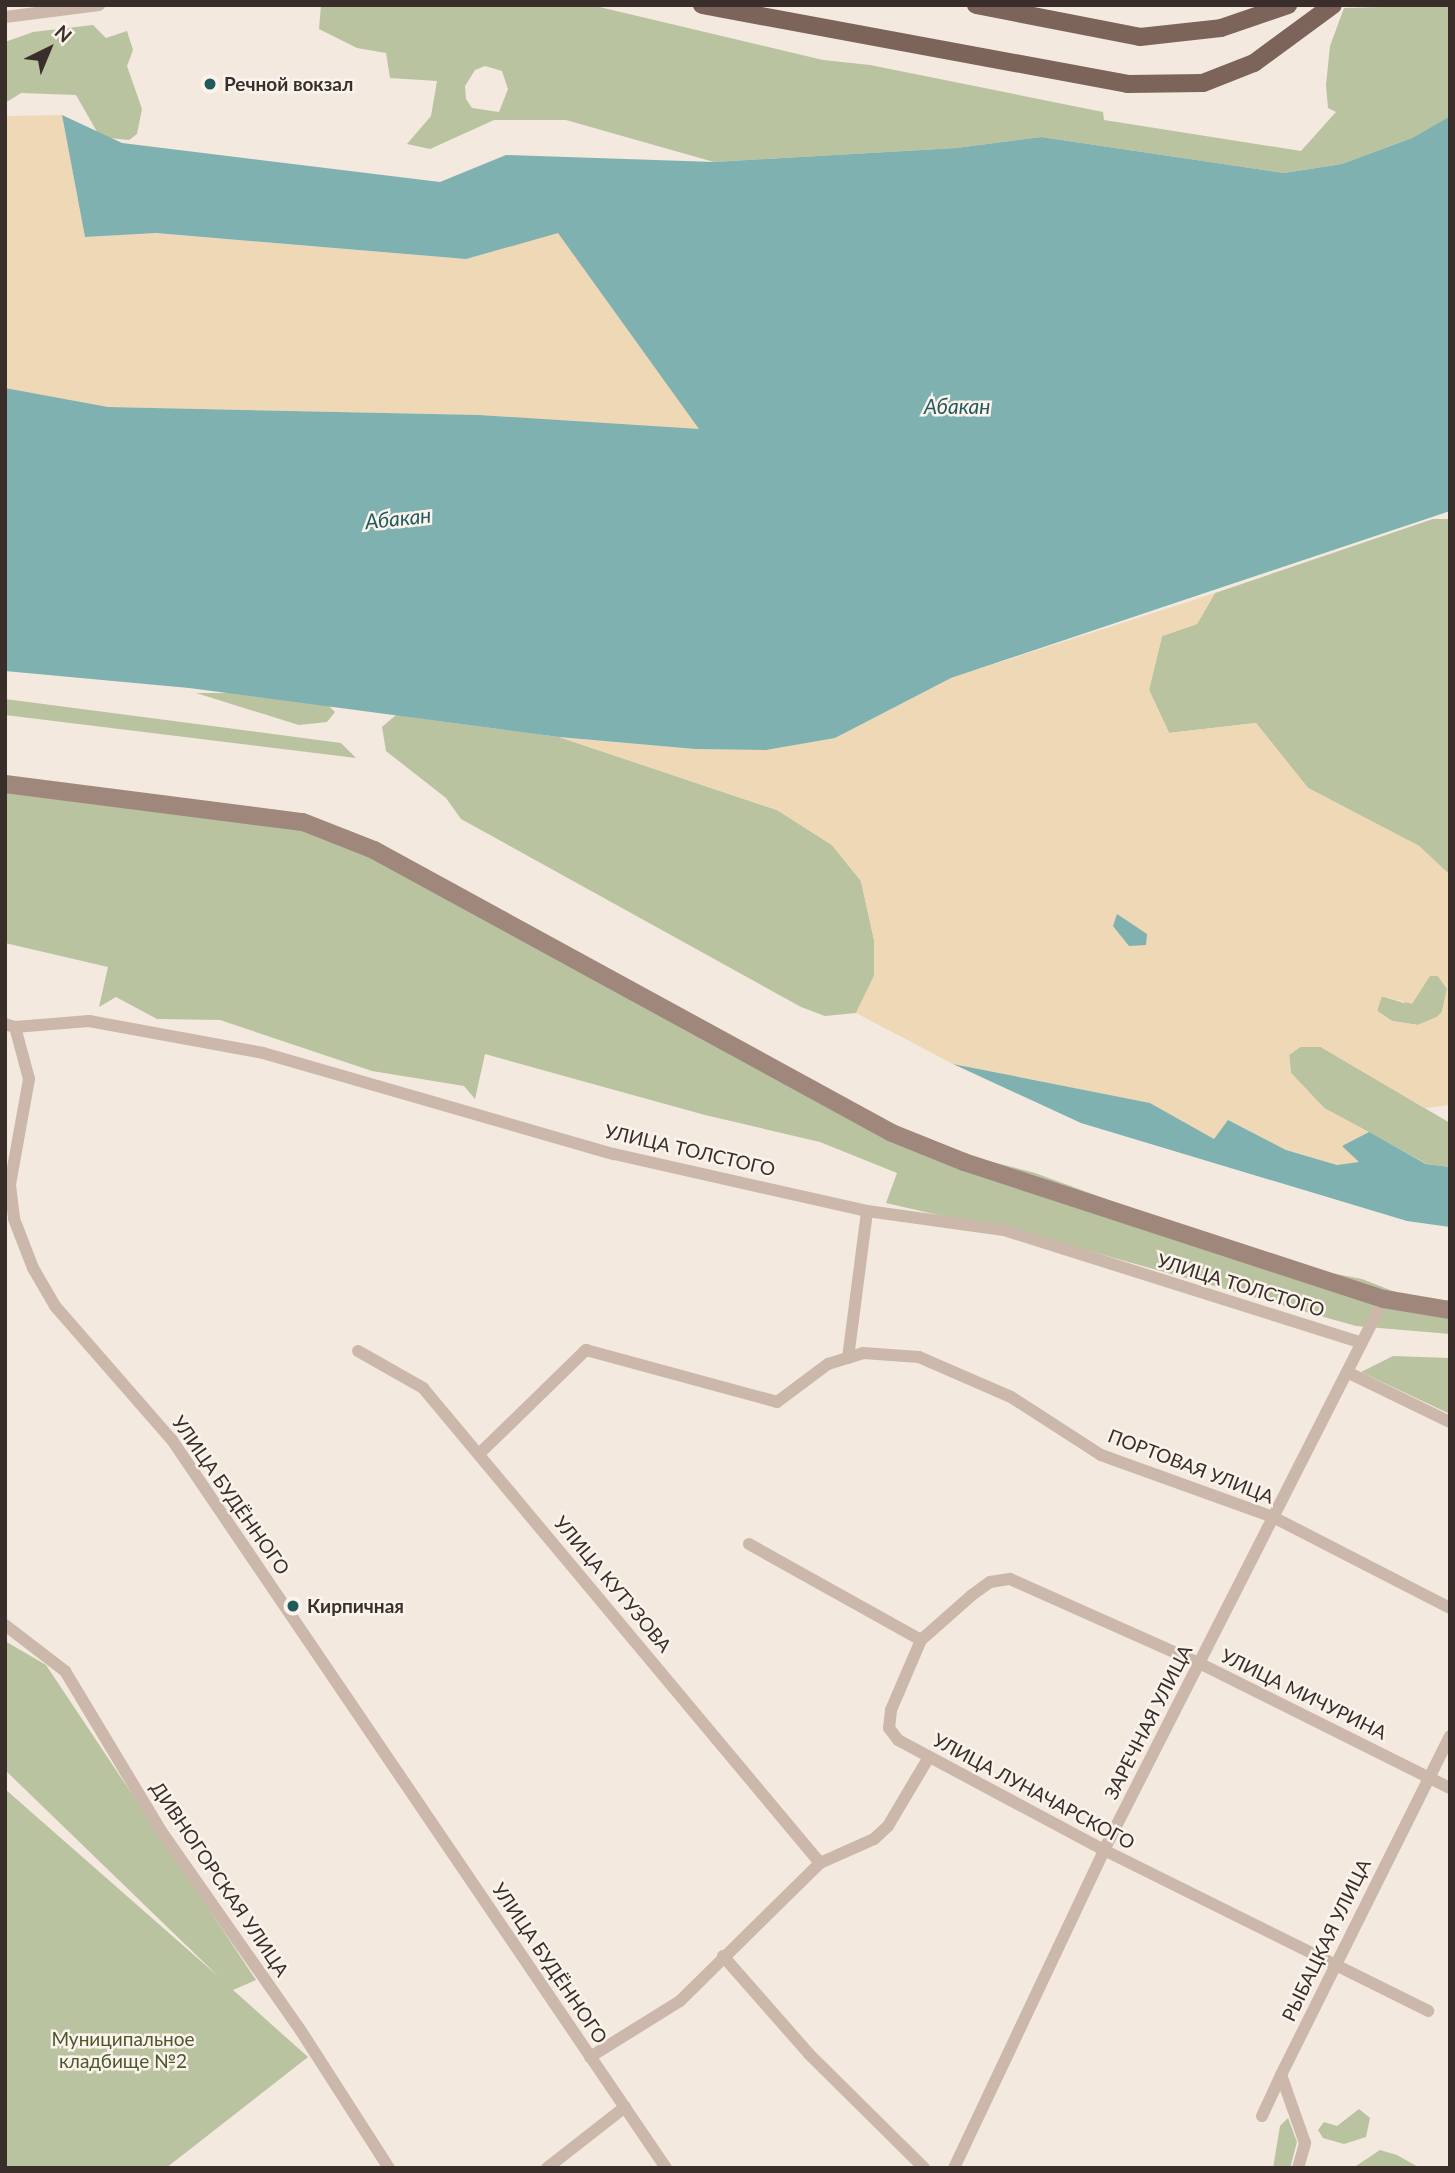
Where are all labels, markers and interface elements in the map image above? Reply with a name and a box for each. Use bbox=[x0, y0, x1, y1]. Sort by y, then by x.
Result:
north arrow bbox=[14, 14, 84, 84]
text: N bbox=[50, 20, 77, 47]
place label: Речной вокзал bbox=[224, 73, 353, 95]
marker: Речной вокзал bbox=[202, 76, 218, 92]
water label: Абакан bbox=[924, 393, 990, 419]
water label: Абакан bbox=[364, 502, 432, 534]
street label: УЛИЦА ТОЛСТОГО bbox=[603, 1119, 777, 1181]
street label: УЛИЦА ТОЛСТОГО bbox=[1154, 1249, 1328, 1321]
street label: УЛИЦА БУДЁННОГО bbox=[168, 1411, 294, 1579]
street label: ПОРТОВАЯ УЛИЦА bbox=[1105, 1424, 1277, 1508]
street label: УЛИЦА КУТУЗОВА bbox=[550, 1511, 676, 1657]
place label: Кирпичная bbox=[307, 1595, 404, 1617]
marker: Кирпичная bbox=[285, 1598, 301, 1614]
street label: ЗАРЕЧНАЯ УЛИЦА bbox=[1099, 1641, 1197, 1803]
street label: УЛИЦА МИЧУРИНА bbox=[1217, 1644, 1391, 1744]
street label: УЛИЦА ЛУНАЧАРСКОГО bbox=[929, 1728, 1139, 1854]
street label: ДИВНОГОРСКАЯ УЛИЦА bbox=[146, 1777, 294, 1981]
street label: РЫБАЦКАЯ УЛИЦА bbox=[1277, 1855, 1375, 2025]
street label: УЛИЦА БУДЁННОГО bbox=[488, 1878, 612, 2048]
park label: Муниципальное кладбище №2 bbox=[51, 2028, 195, 2072]

